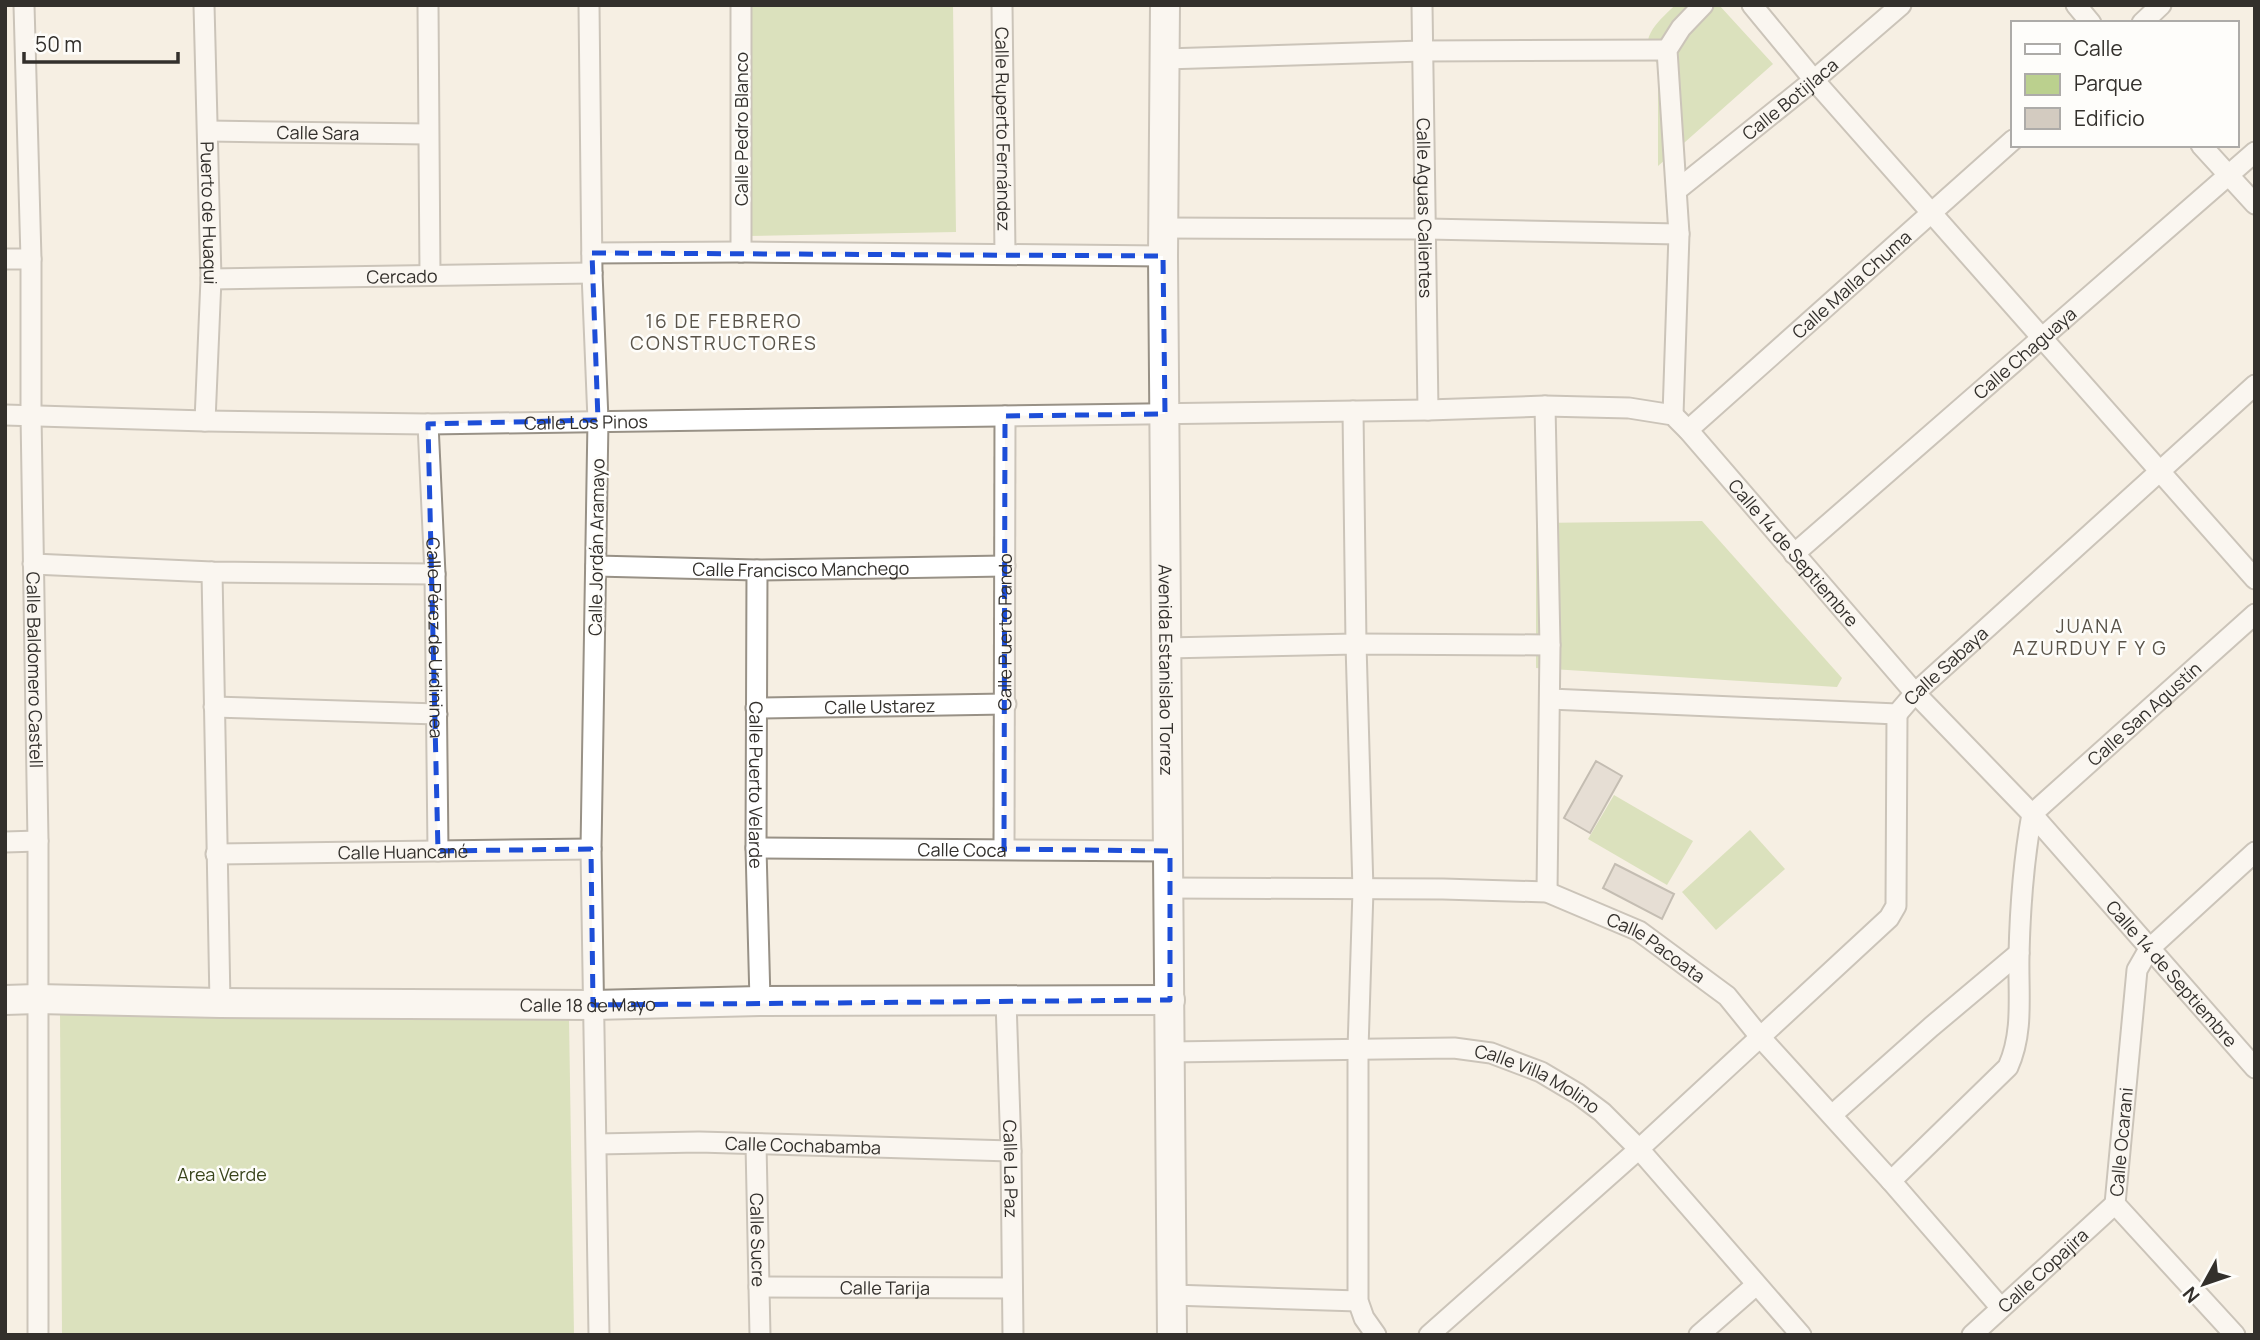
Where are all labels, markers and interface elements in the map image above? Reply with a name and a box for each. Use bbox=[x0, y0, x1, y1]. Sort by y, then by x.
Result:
scale bar bbox=[24, 21, 178, 65]
legend bbox=[2011, 21, 2239, 147]
street label: Calle Ruperto Fernández bbox=[990, 27, 1017, 231]
text: 50 m bbox=[35, 30, 82, 58]
text: Calle bbox=[2074, 34, 2123, 62]
street label: Calle Pedro Blanco bbox=[729, 52, 753, 206]
street label: Calle Botijlaca bbox=[1737, 53, 1843, 145]
text: Parque bbox=[2074, 69, 2143, 97]
text: Edificio bbox=[2074, 104, 2145, 132]
street label: Calle Aguas Calientes bbox=[1412, 118, 1438, 298]
street label: Calle Sara bbox=[276, 120, 359, 145]
street label: Puerto de Huaqui bbox=[195, 141, 223, 285]
street label: Calle Malla Chuma bbox=[1787, 225, 1916, 344]
street label: Cercado bbox=[366, 263, 438, 289]
street label: Calle Chaguaya bbox=[1968, 301, 2081, 404]
district label: 16 DE FEBRERO CONSTRUCTORES bbox=[630, 308, 818, 356]
street label: Calle Los Pinos bbox=[524, 409, 648, 435]
street label: Calle Jordán Aramayo bbox=[582, 458, 610, 636]
street label: Calle 14 de Septiembre bbox=[1723, 474, 1864, 632]
street label: Calle Pérez de Urdininea bbox=[421, 537, 449, 739]
street label: Calle Puerto Pando bbox=[992, 553, 1017, 711]
street label: Calle Francisco Manchego bbox=[692, 556, 910, 582]
street label: Avenida Estanislao Torrez bbox=[1154, 564, 1179, 776]
street label: Calle Baldomero Castell bbox=[22, 571, 49, 768]
district label: JUANA AZURDUY F Y G bbox=[2012, 613, 2168, 661]
street label: Calle Sabaya bbox=[1898, 621, 1993, 710]
street label: Calle San Agustín bbox=[2082, 656, 2206, 771]
street label: Calle Ustarez bbox=[824, 693, 936, 719]
street label: Calle Puerto Velarde bbox=[744, 701, 769, 869]
street label: Calle Coca bbox=[917, 837, 1007, 862]
street label: Calle Huancané bbox=[338, 839, 468, 864]
street label: Calle 14 de Septiembre bbox=[2101, 895, 2243, 1052]
street label: Calle Pacoata bbox=[1603, 907, 1710, 988]
street label: Calle 18 de Mayo bbox=[520, 991, 656, 1017]
street label: Calle Villa Molino bbox=[1473, 1039, 1605, 1119]
street label: Calle Ocarani bbox=[2104, 1086, 2138, 1198]
street label: Calle La Paz bbox=[998, 1119, 1024, 1218]
street label: Calle Cochabamba bbox=[725, 1131, 881, 1159]
park label: Area Verde bbox=[177, 1162, 267, 1186]
street label: Calle Sucre bbox=[745, 1193, 771, 1287]
street label: Calle Copajira bbox=[1992, 1223, 2093, 1318]
north arrow bbox=[2169, 1249, 2239, 1319]
street label: Calle Tarija bbox=[840, 1275, 930, 1300]
text: N bbox=[2177, 1281, 2205, 1309]

